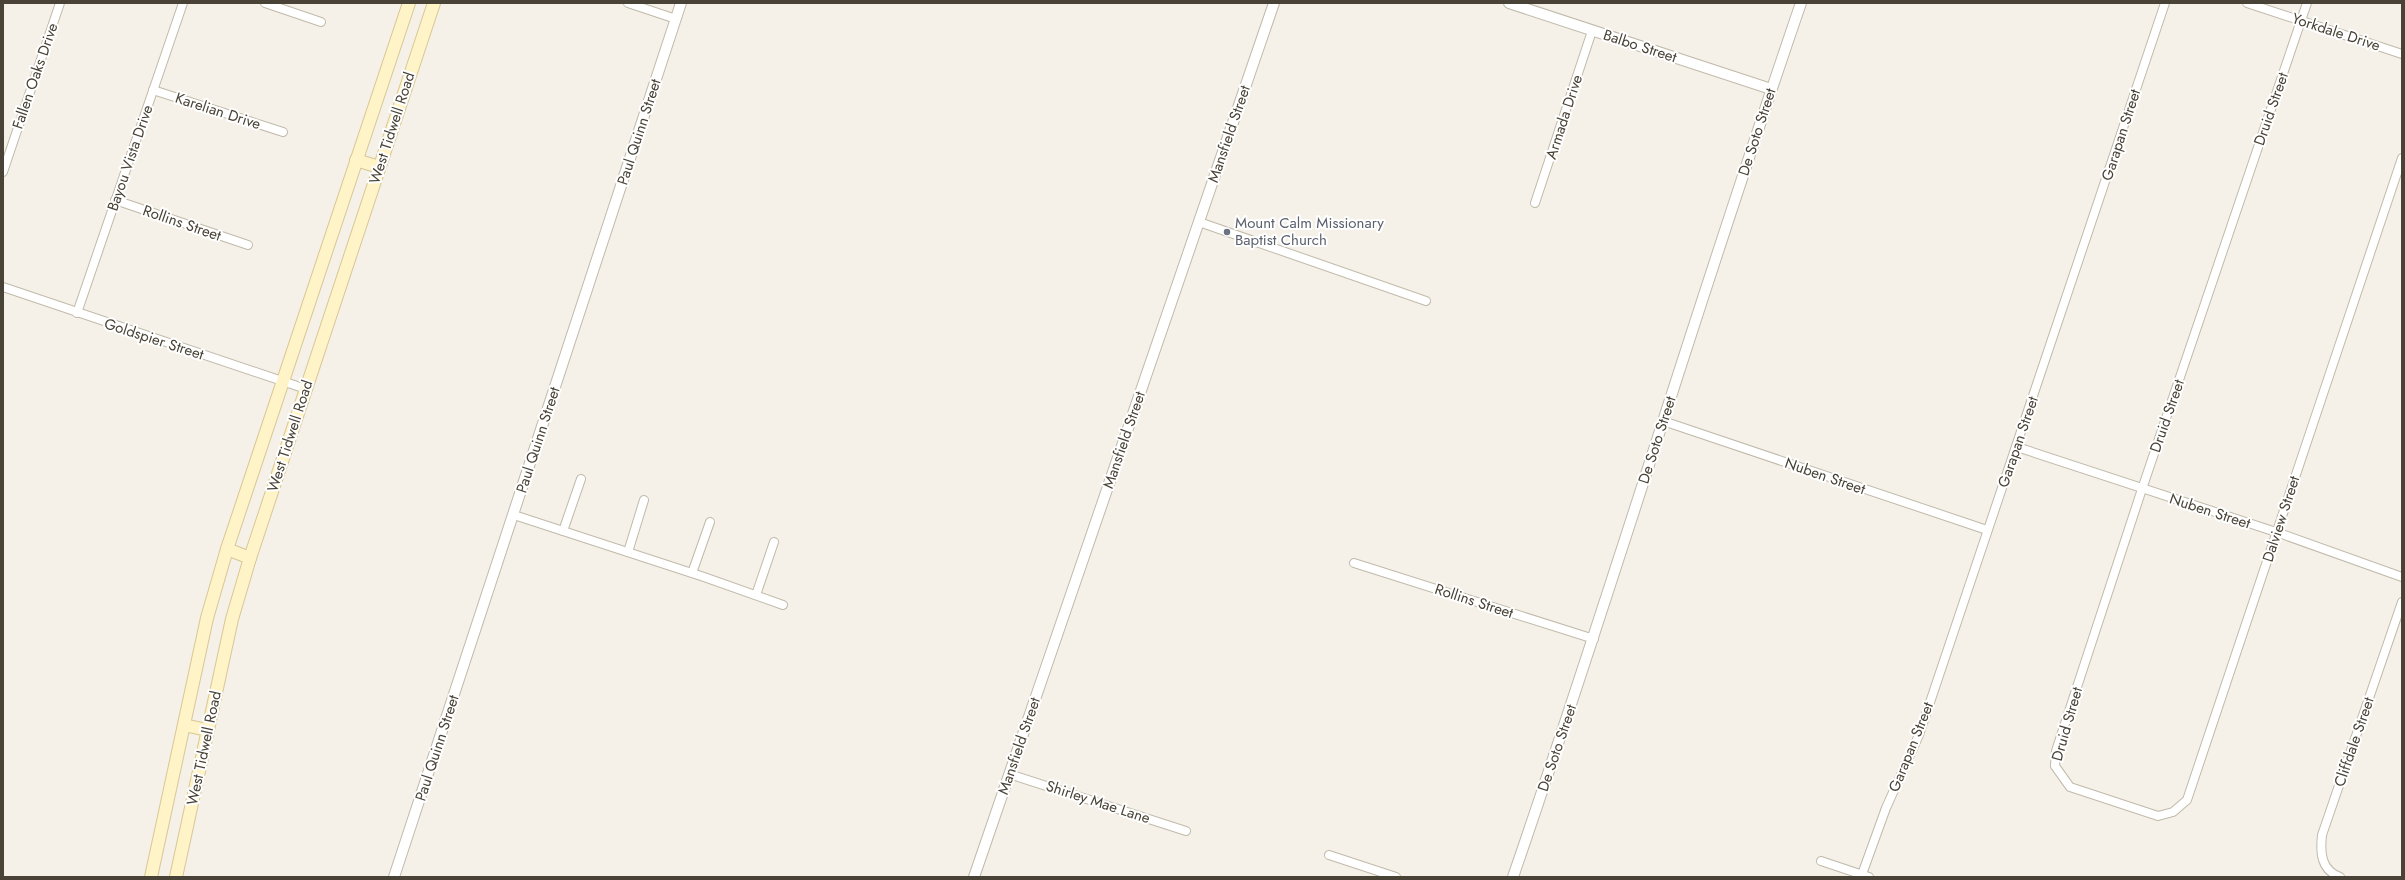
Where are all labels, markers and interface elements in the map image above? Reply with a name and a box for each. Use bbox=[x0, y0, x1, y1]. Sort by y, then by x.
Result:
street label: Yorkdale Drive bbox=[2289, 7, 2383, 57]
street label: Fallen Oaks Drive bbox=[7, 20, 64, 132]
street label: Balbo Street bbox=[1600, 24, 1680, 68]
street label: West Tidwell Road bbox=[364, 69, 420, 187]
street label: Druid Street bbox=[2248, 69, 2294, 148]
street label: Armada Drive bbox=[1540, 72, 1588, 162]
street label: Paul Quinn Street bbox=[611, 76, 667, 188]
street label: Mansfield Street bbox=[1202, 82, 1256, 186]
street label: De Soto Street bbox=[1732, 85, 1782, 179]
street label: Garapan Street bbox=[2096, 86, 2146, 184]
street label: Karelian Drive bbox=[172, 87, 264, 135]
street label: Bayou Vista Drive bbox=[102, 102, 159, 214]
street label: Rollins Street bbox=[140, 199, 225, 247]
place label: Mount Calm Missionary Baptist Church bbox=[1235, 212, 1384, 251]
marker: Mount Calm Missionary Baptist Church bbox=[1222, 227, 1232, 237]
street label: Goldspier Street bbox=[101, 313, 207, 366]
street label: Druid Street bbox=[2144, 376, 2190, 455]
street label: West Tidwell Road bbox=[262, 377, 318, 495]
street label: Paul Quinn Street bbox=[510, 384, 566, 496]
street label: Mansfield Street bbox=[1097, 388, 1151, 492]
street label: De Soto Street bbox=[1632, 393, 1682, 487]
street label: Garapan Street bbox=[1992, 393, 2044, 491]
street label: Nuben Street bbox=[1782, 452, 1869, 500]
street label: Dalview Street bbox=[2257, 473, 2305, 565]
street label: Nuben Street bbox=[2167, 488, 2254, 535]
street label: Rollins Street bbox=[1432, 578, 1517, 624]
street label: Druid Street bbox=[2046, 684, 2088, 764]
street label: West Tidwell Road bbox=[181, 689, 227, 807]
street label: Paul Quinn Street bbox=[409, 692, 465, 804]
street label: Mansfield Street bbox=[992, 694, 1046, 798]
street label: Cliffdale Street bbox=[2328, 694, 2380, 790]
street label: Garapan Street bbox=[1883, 698, 1939, 795]
street label: De Soto Street bbox=[1532, 701, 1582, 795]
street label: Shirley Mae Lane bbox=[1043, 775, 1153, 829]

